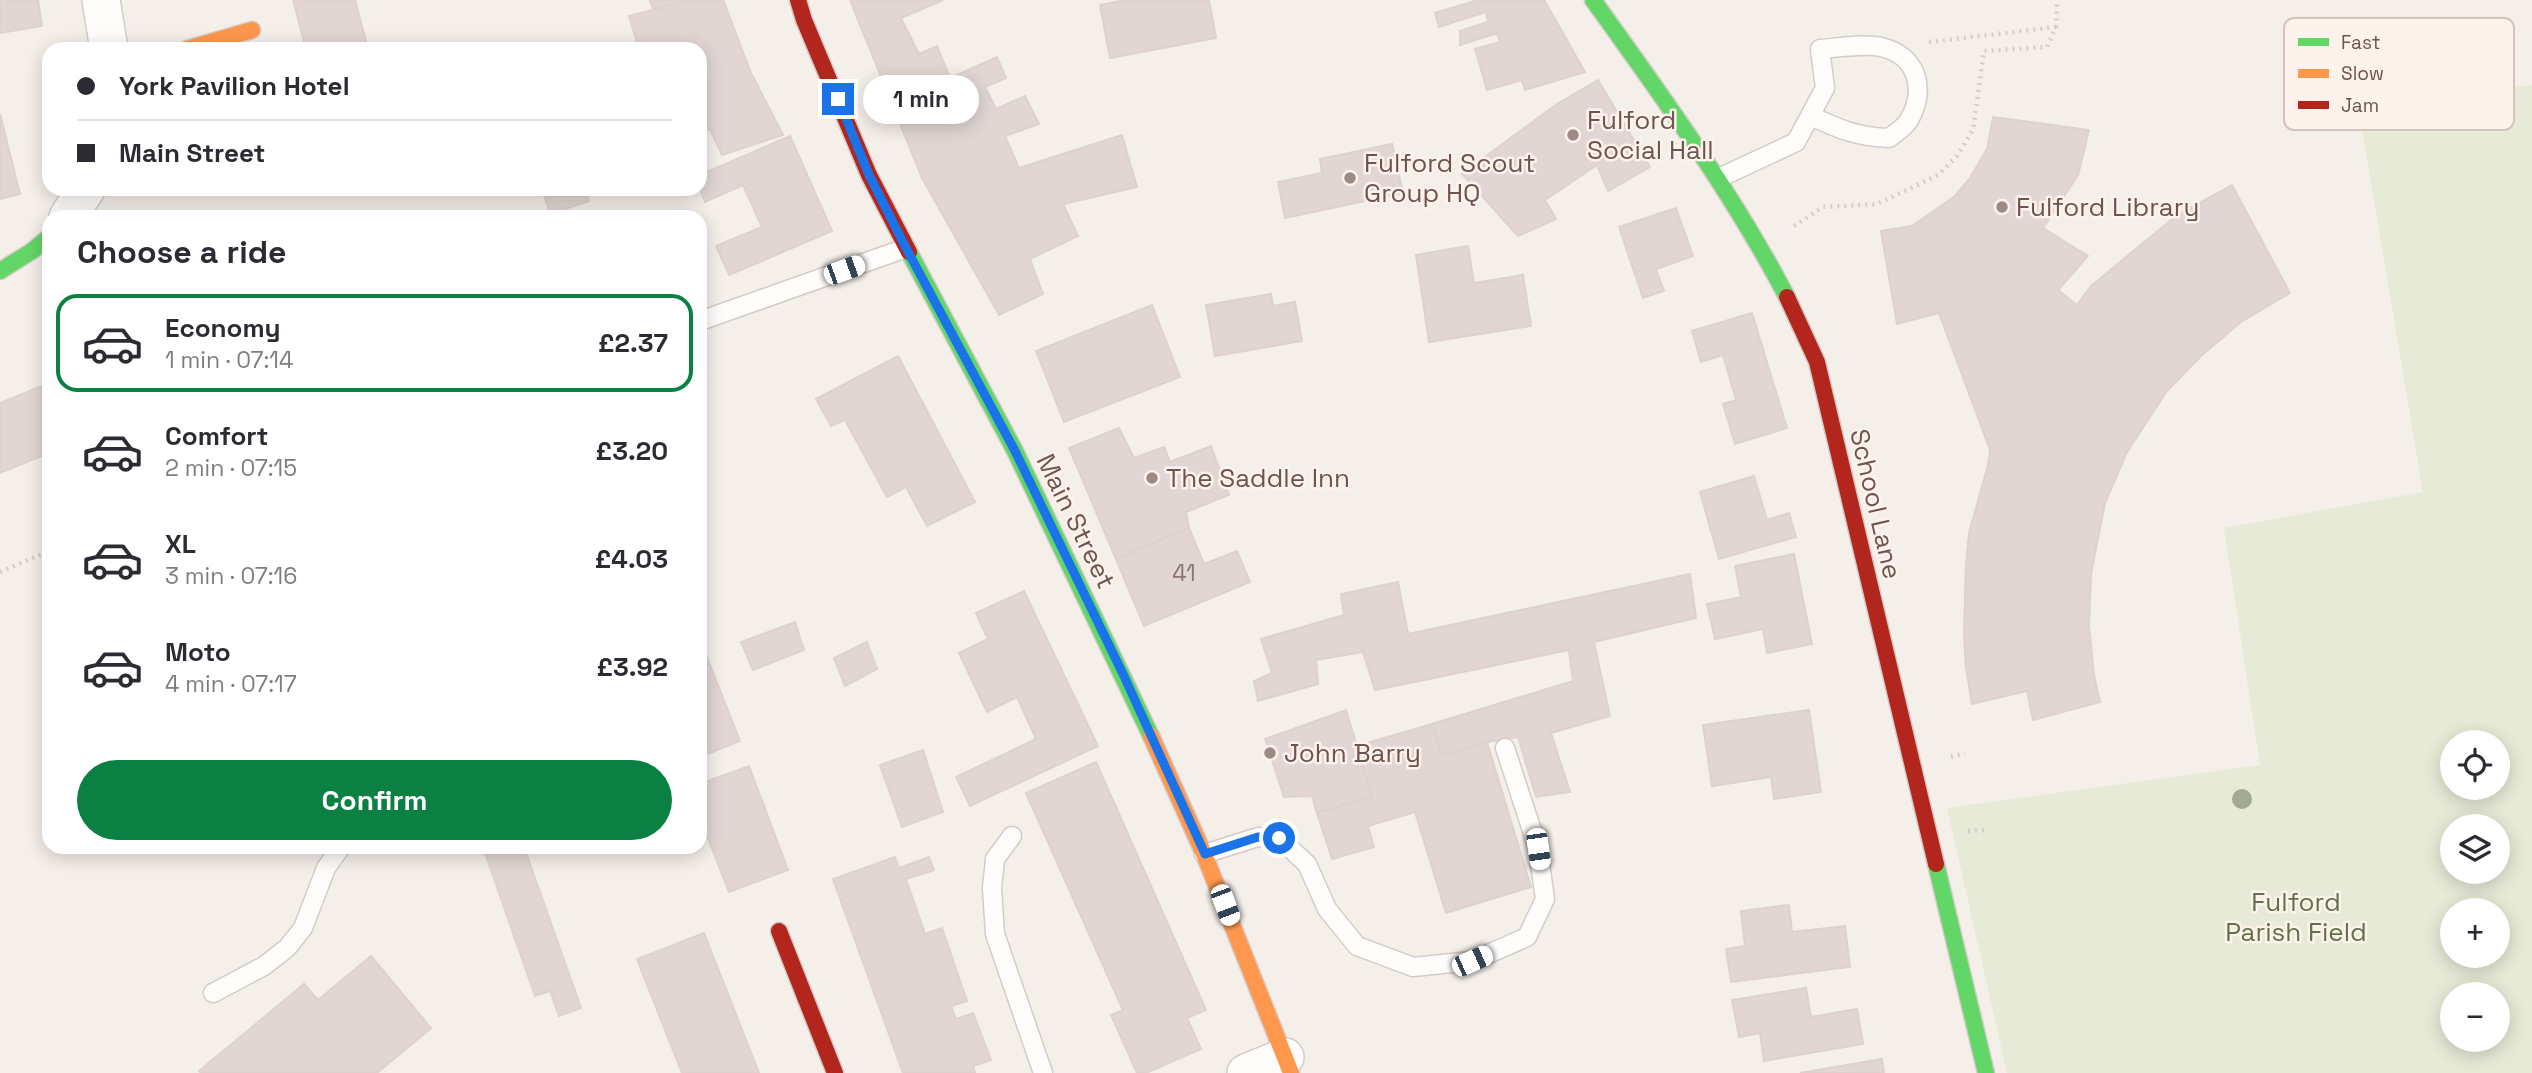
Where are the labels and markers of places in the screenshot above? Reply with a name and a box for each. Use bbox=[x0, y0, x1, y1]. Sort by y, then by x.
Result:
place label: Fulford Social Hall bbox=[1587, 103, 1714, 167]
marker: Fulford Social Hall bbox=[1565, 127, 1581, 143]
place label: Fulford Scout Group HQ bbox=[1364, 146, 1535, 210]
marker: Fulford Scout Group HQ bbox=[1342, 170, 1358, 186]
place label: Fulford Library bbox=[2016, 190, 2199, 224]
marker: Fulford Library bbox=[1994, 199, 2010, 215]
place label: The Saddle Inn bbox=[1166, 461, 1350, 495]
marker: The Saddle Inn bbox=[1144, 470, 1160, 486]
place label: John Barry bbox=[1284, 736, 1421, 770]
marker: John Barry bbox=[1262, 745, 1278, 761]

